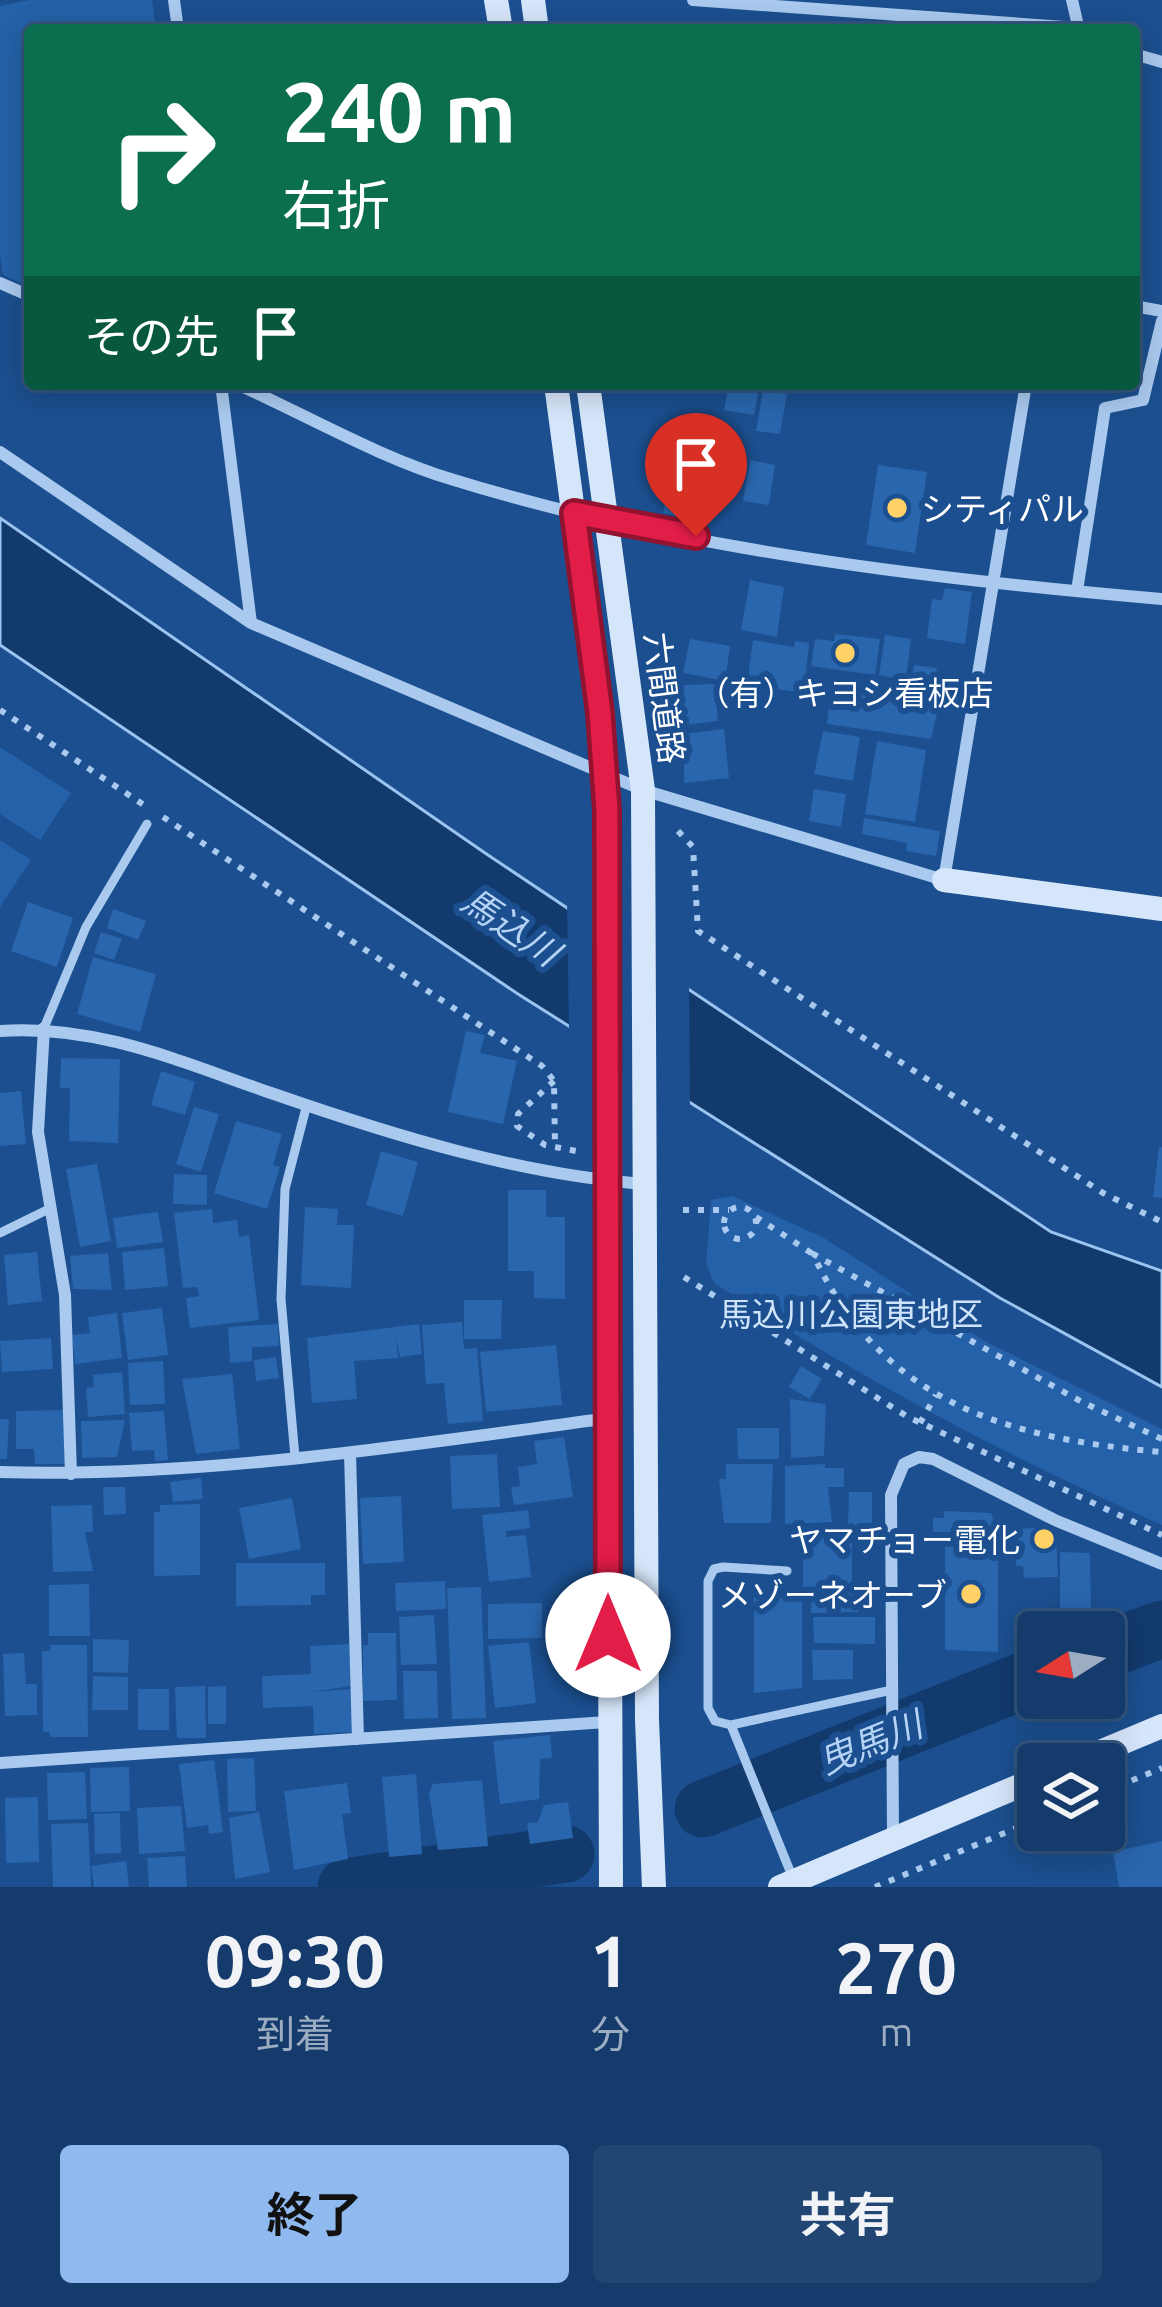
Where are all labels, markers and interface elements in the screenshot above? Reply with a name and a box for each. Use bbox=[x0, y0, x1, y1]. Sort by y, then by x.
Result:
text: 240 m bbox=[282, 64, 516, 158]
icon: right bbox=[84, 72, 240, 228]
text: 右折 bbox=[282, 175, 390, 235]
icon: arrive bbox=[243, 300, 309, 366]
text: その先 bbox=[84, 311, 219, 362]
pin bbox=[645, 413, 747, 536]
icon: arrive bbox=[663, 431, 729, 497]
place label: シティパル bbox=[921, 490, 1084, 527]
marker: シティパル bbox=[884, 495, 910, 521]
street label: 六間道路 bbox=[639, 630, 691, 766]
marker: （有）キヨシ看板店 bbox=[832, 640, 858, 666]
place label: （有）キヨシ看板店 bbox=[697, 674, 994, 711]
water label: 馬込川 bbox=[455, 879, 571, 975]
park label: 馬込川公園東地区 bbox=[719, 1295, 983, 1332]
place label: ヤマチョー電化 bbox=[789, 1521, 1020, 1558]
marker: ヤマチョー電化 bbox=[1031, 1526, 1057, 1552]
position arrow bbox=[545, 1572, 671, 1698]
place label: メゾーネオーブ bbox=[718, 1576, 947, 1613]
marker: メゾーネオーブ bbox=[958, 1581, 984, 1607]
north arrow bbox=[1017, 1611, 1125, 1719]
map controls bbox=[1017, 1611, 1125, 1851]
water label: 曳馬川 bbox=[812, 1701, 931, 1781]
button: layers bbox=[1017, 1743, 1125, 1851]
text: 09:30 bbox=[205, 1920, 385, 2001]
text: 1 bbox=[590, 1920, 630, 2001]
text: 270 bbox=[835, 1927, 957, 2008]
text: m bbox=[879, 2010, 913, 2053]
text: 到着 bbox=[256, 2012, 334, 2055]
text: 分 bbox=[591, 2012, 630, 2055]
button: 終了 bbox=[60, 2145, 569, 2283]
button: 共有 bbox=[593, 2145, 1102, 2283]

